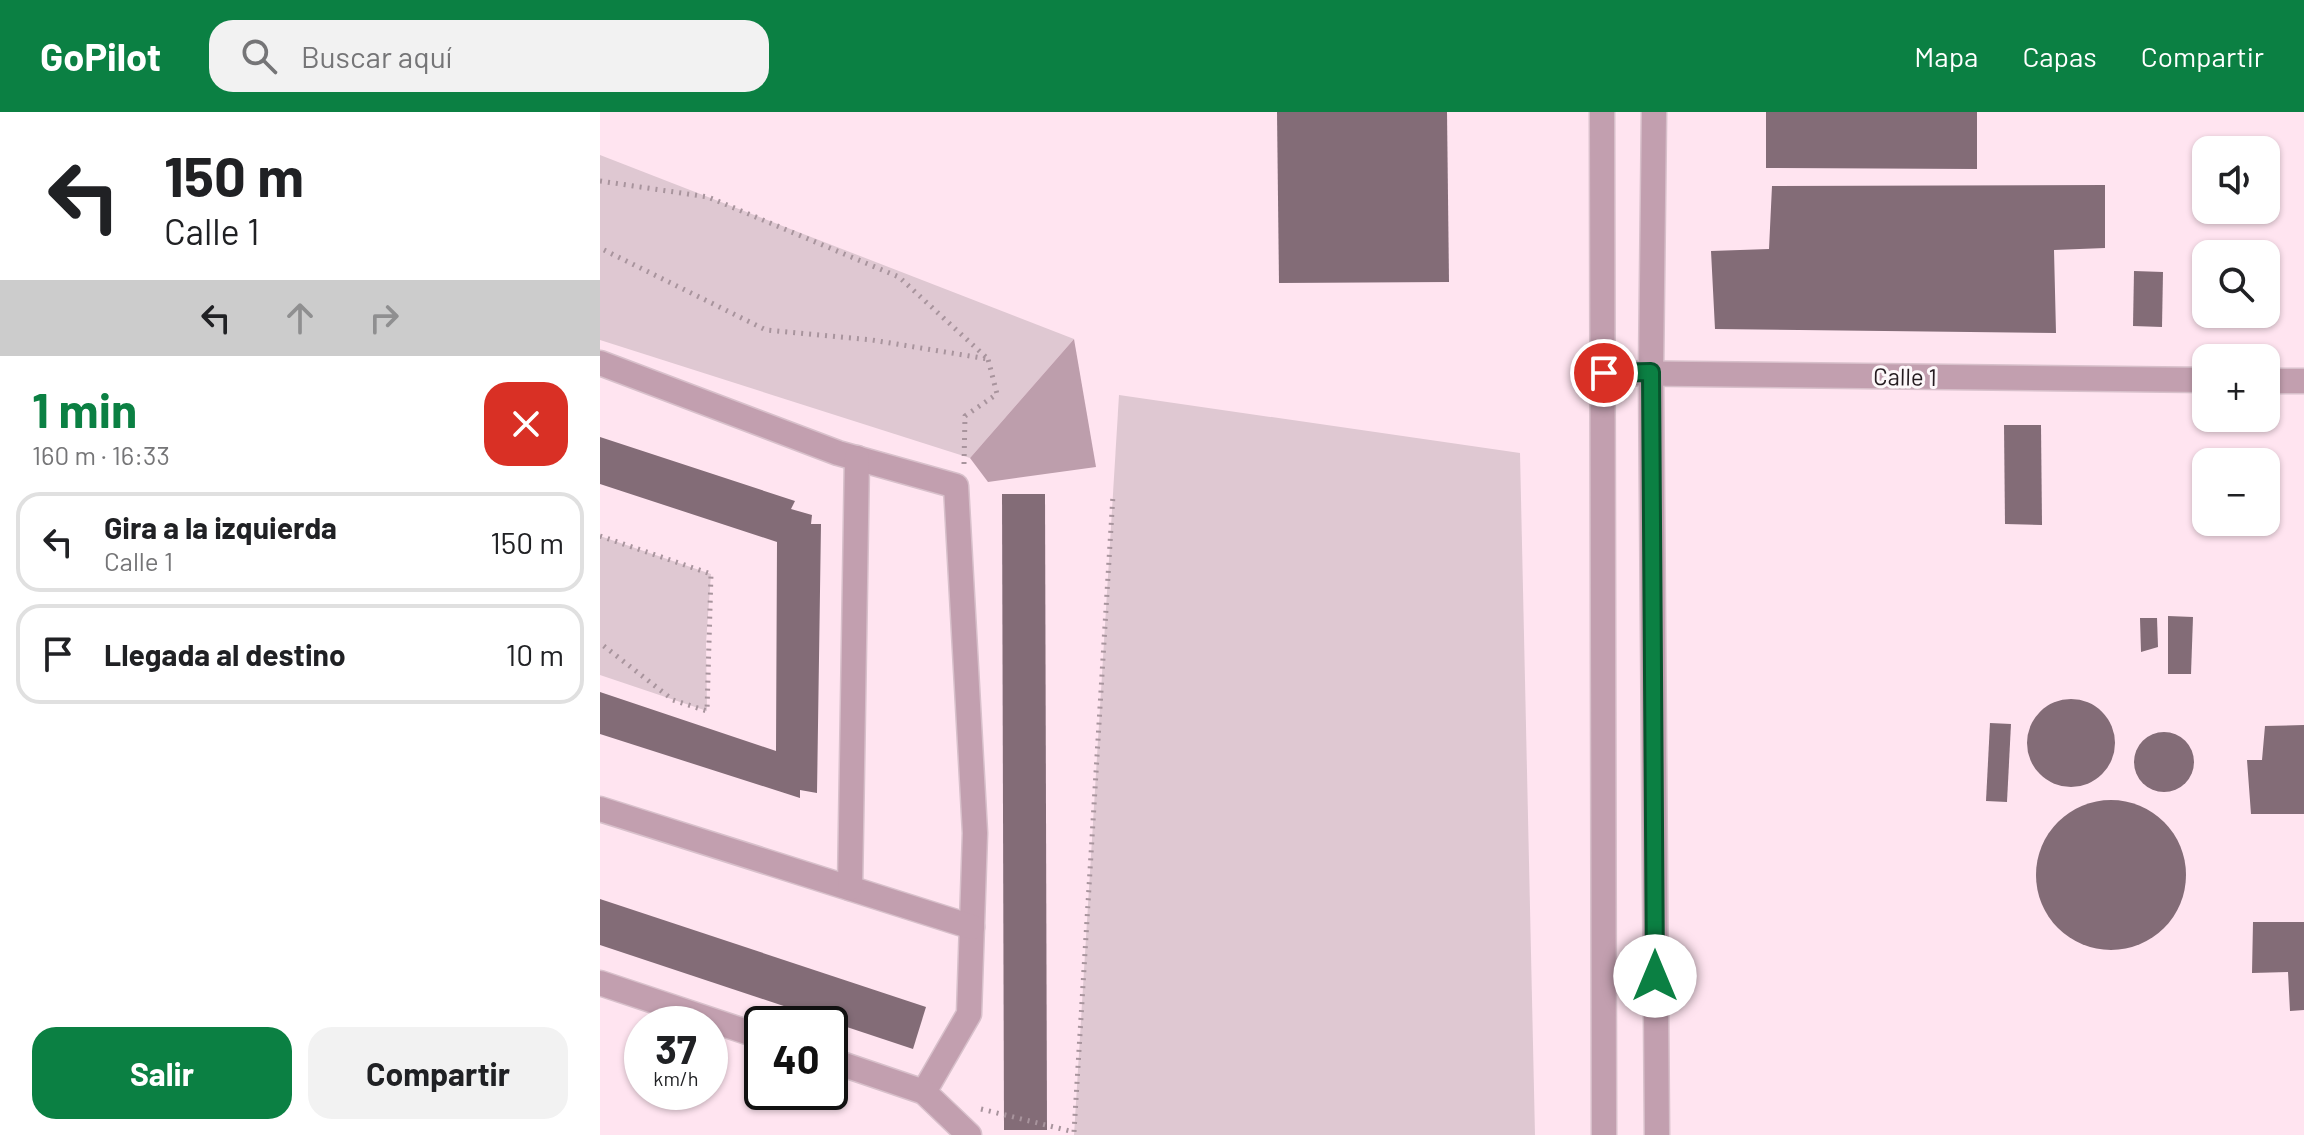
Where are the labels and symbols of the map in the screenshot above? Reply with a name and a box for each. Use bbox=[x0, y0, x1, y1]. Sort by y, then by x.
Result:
pin bbox=[1570, 339, 1638, 407]
street label: Calle 1 bbox=[1873, 361, 1937, 391]
position arrow bbox=[1613, 934, 1697, 1018]
speed limit sign: 40 bbox=[744, 1006, 848, 1110]

